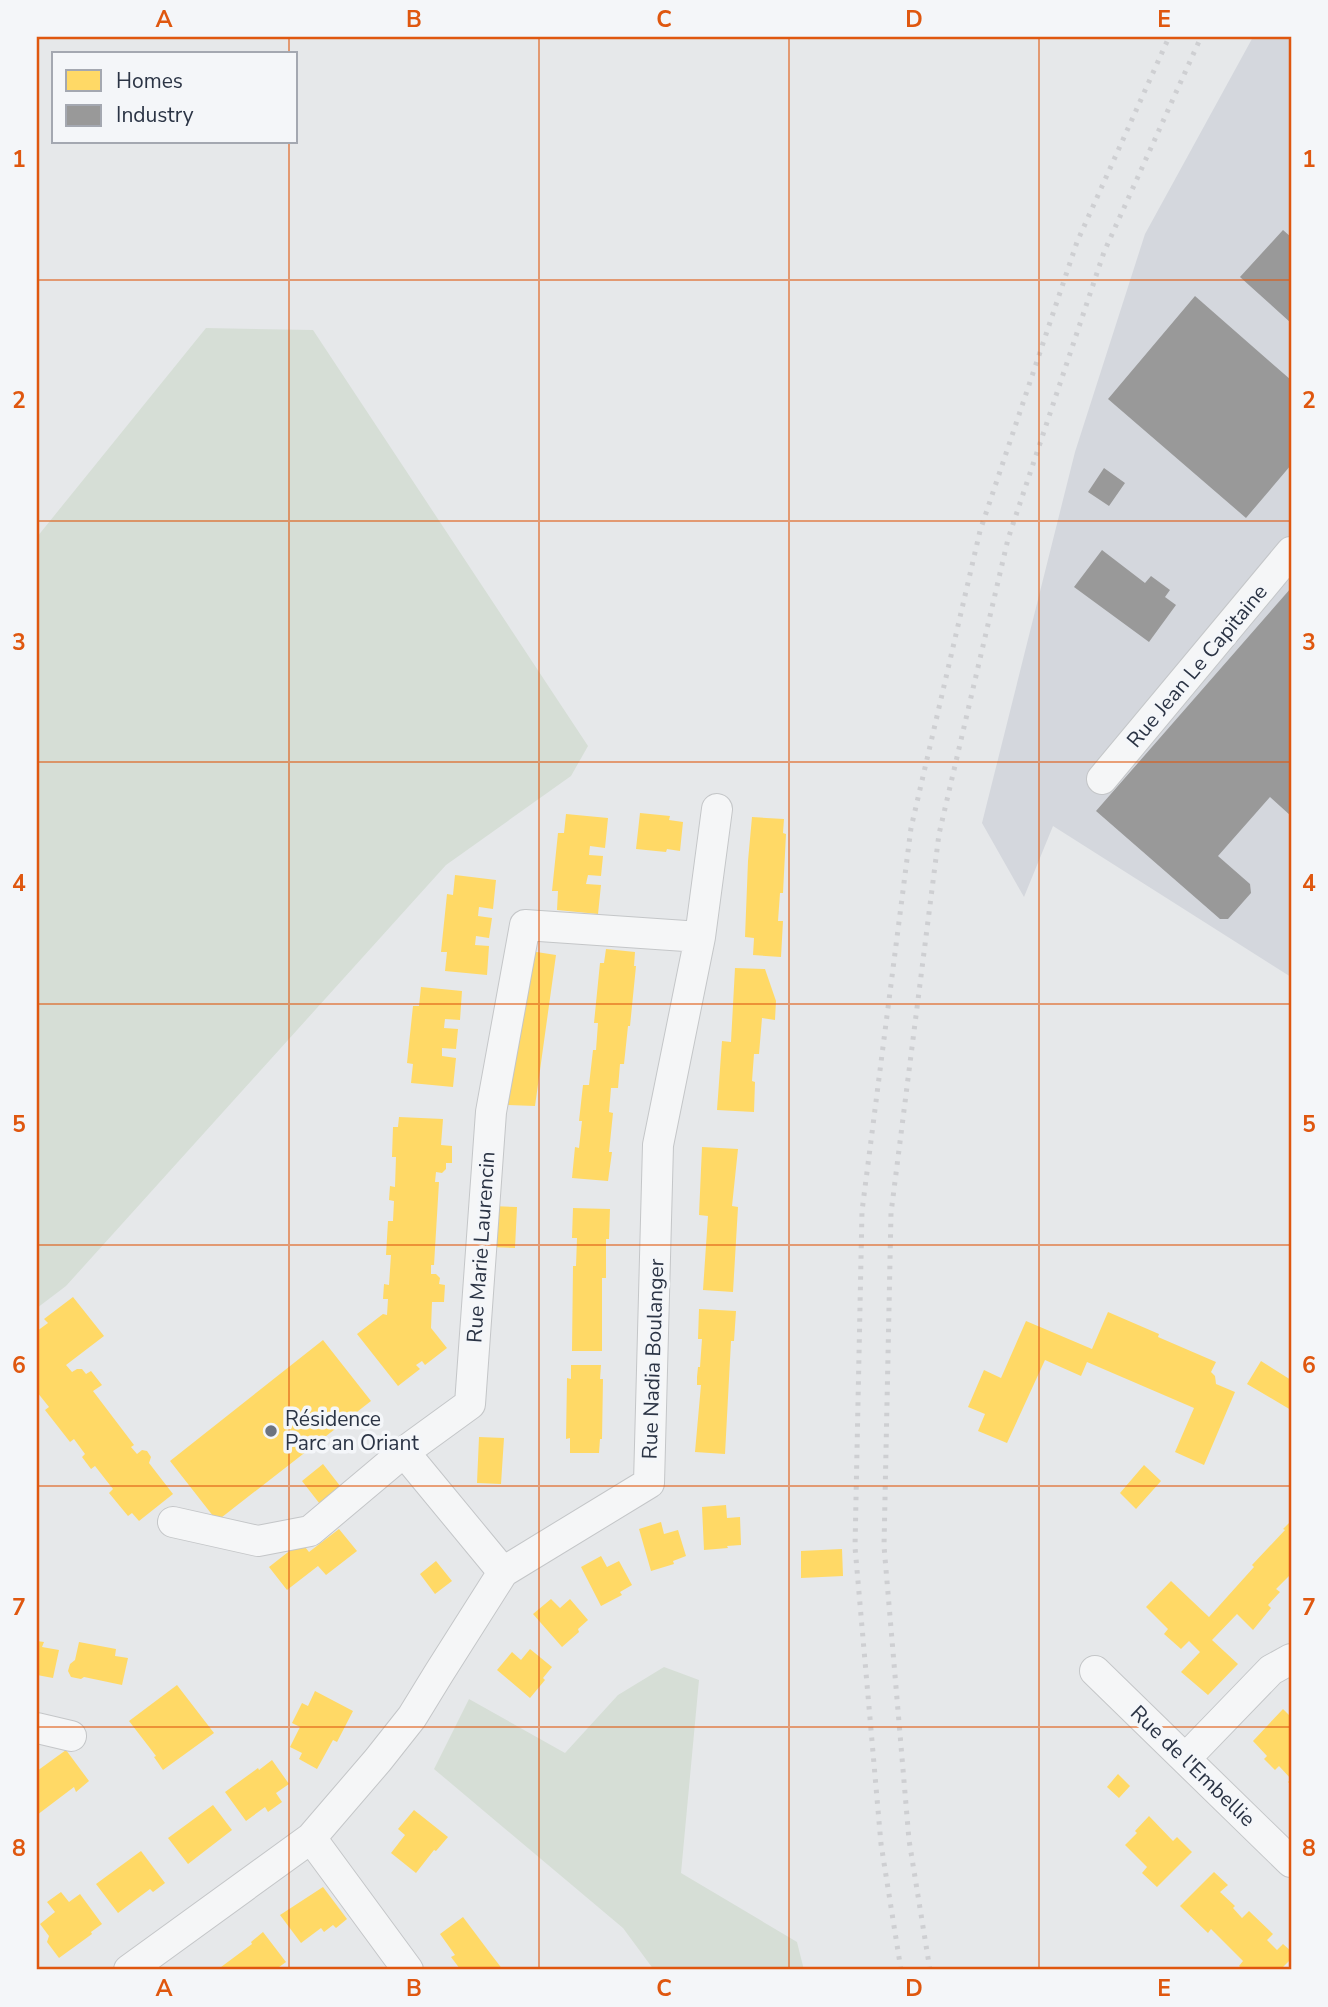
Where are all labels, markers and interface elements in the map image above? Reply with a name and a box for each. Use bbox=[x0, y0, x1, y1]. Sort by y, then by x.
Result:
text: A bbox=[155, 4, 173, 35]
text: B bbox=[406, 4, 422, 35]
text: C bbox=[656, 4, 672, 35]
text: D bbox=[905, 4, 923, 35]
text: E bbox=[1157, 4, 1171, 35]
legend bbox=[52, 52, 298, 144]
text: Homes bbox=[116, 67, 183, 95]
text: Industry bbox=[116, 101, 194, 129]
text: 1 bbox=[12, 144, 26, 175]
text: 1 bbox=[1302, 144, 1316, 175]
text: 2 bbox=[12, 385, 26, 416]
text: 2 bbox=[1302, 385, 1316, 416]
street label: Rue Jean Le Capitaine bbox=[1120, 578, 1274, 754]
text: 3 bbox=[12, 627, 26, 658]
text: 3 bbox=[1302, 627, 1316, 658]
text: 4 bbox=[12, 868, 26, 899]
text: 4 bbox=[1302, 868, 1316, 899]
text: 5 bbox=[12, 1109, 26, 1140]
text: 5 bbox=[1302, 1109, 1316, 1140]
street label: Rue Marie Laurencin bbox=[460, 1150, 502, 1344]
street label: Rue Nadia Boulanger bbox=[636, 1258, 671, 1460]
text: 6 bbox=[12, 1350, 26, 1381]
text: 6 bbox=[1302, 1350, 1316, 1381]
place label: Résidence Parc an Oriant bbox=[285, 1405, 419, 1457]
marker: Résidence Parc an Oriant bbox=[263, 1423, 279, 1439]
text: 7 bbox=[12, 1592, 26, 1623]
text: 7 bbox=[1302, 1592, 1316, 1623]
street label: Rue de l'Embellie bbox=[1125, 1699, 1261, 1833]
text: 8 bbox=[12, 1833, 26, 1864]
text: 8 bbox=[1302, 1833, 1316, 1864]
text: A bbox=[155, 1973, 173, 2004]
text: B bbox=[406, 1973, 422, 2004]
text: C bbox=[656, 1973, 672, 2004]
text: D bbox=[905, 1973, 923, 2004]
text: E bbox=[1157, 1973, 1171, 2004]

